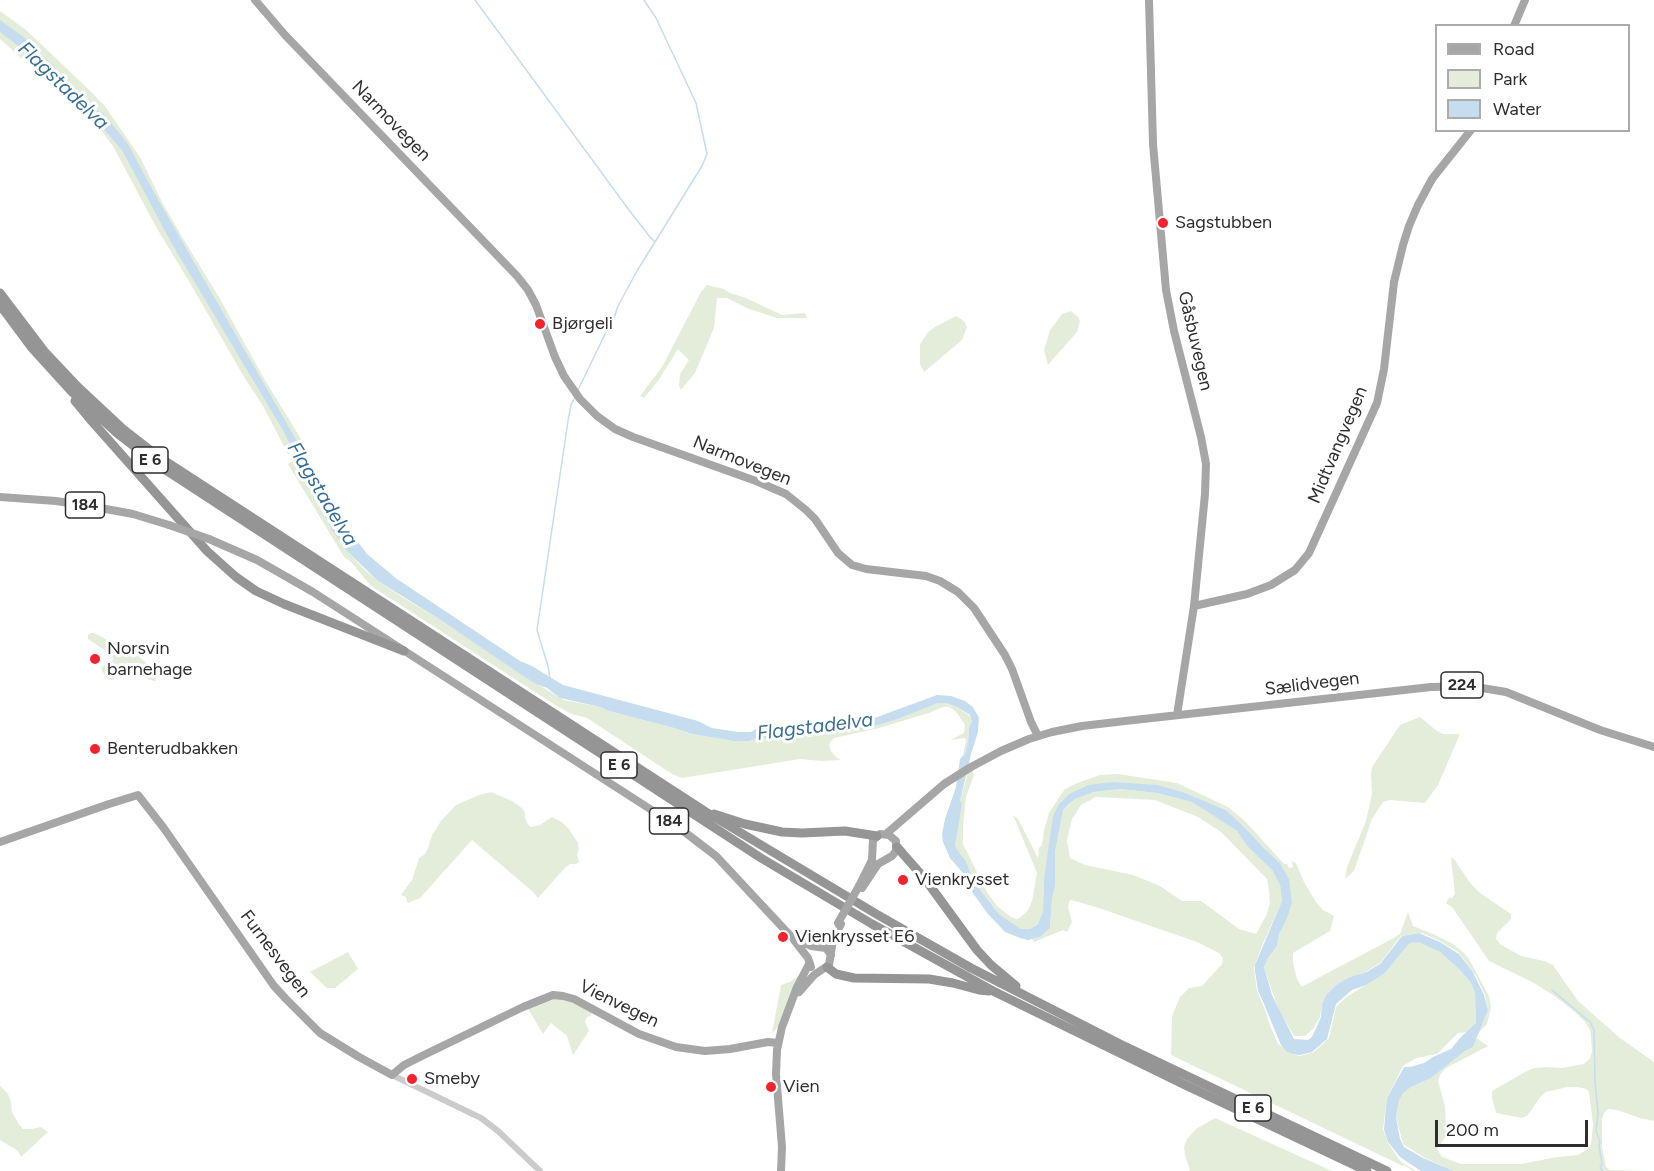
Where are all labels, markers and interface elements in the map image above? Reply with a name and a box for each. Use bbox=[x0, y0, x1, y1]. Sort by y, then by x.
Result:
legend bbox=[1435, 24, 1630, 132]
water label: Flagstadelva bbox=[13, 37, 113, 135]
text: Road bbox=[1493, 38, 1534, 60]
text: Park bbox=[1493, 68, 1527, 90]
street label: Narmovegen bbox=[347, 76, 435, 166]
text: Water bbox=[1493, 98, 1541, 120]
place label: Sagstubben bbox=[1175, 212, 1272, 234]
marker: Sagstubben bbox=[1156, 216, 1170, 230]
street label: Gåsbuvegen bbox=[1173, 289, 1217, 393]
place label: Bjørgeli bbox=[552, 313, 613, 335]
marker: Bjørgeli bbox=[533, 317, 547, 331]
street label: Midtvangvegen bbox=[1304, 383, 1372, 507]
street label: Narmovegen bbox=[690, 431, 794, 491]
water label: Flagstadelva bbox=[282, 438, 362, 550]
road number: E 6 bbox=[132, 447, 168, 473]
road number: 184 bbox=[66, 492, 104, 518]
place label: Norsvin barnehage bbox=[107, 638, 192, 680]
marker: Norsvin barnehage bbox=[88, 652, 102, 666]
street label: Sælidvegen bbox=[1264, 667, 1360, 701]
road number: 224 bbox=[1441, 672, 1483, 698]
water label: Flagstadelva bbox=[756, 708, 874, 746]
place label: Benterudbakken bbox=[107, 738, 238, 760]
marker: Benterudbakken bbox=[88, 742, 102, 756]
road number: E 6 bbox=[601, 752, 637, 778]
road number: 184 bbox=[650, 808, 688, 834]
place label: Vienkrysset bbox=[915, 869, 1009, 891]
marker: Vienkrysset bbox=[896, 873, 910, 887]
street label: Furnesvegen bbox=[235, 906, 315, 1002]
place label: Vienkrysset E6 bbox=[795, 926, 914, 948]
marker: Vienkrysset E6 bbox=[776, 930, 790, 944]
street label: Vienvegen bbox=[576, 975, 662, 1033]
place label: Smeby bbox=[424, 1068, 480, 1090]
marker: Smeby bbox=[405, 1072, 419, 1086]
place label: Vien bbox=[783, 1076, 820, 1098]
marker: Vien bbox=[764, 1080, 778, 1094]
road number: E 6 bbox=[1235, 1095, 1271, 1121]
scale bar bbox=[1438, 1108, 1591, 1146]
text: 200 m bbox=[1446, 1119, 1499, 1141]

